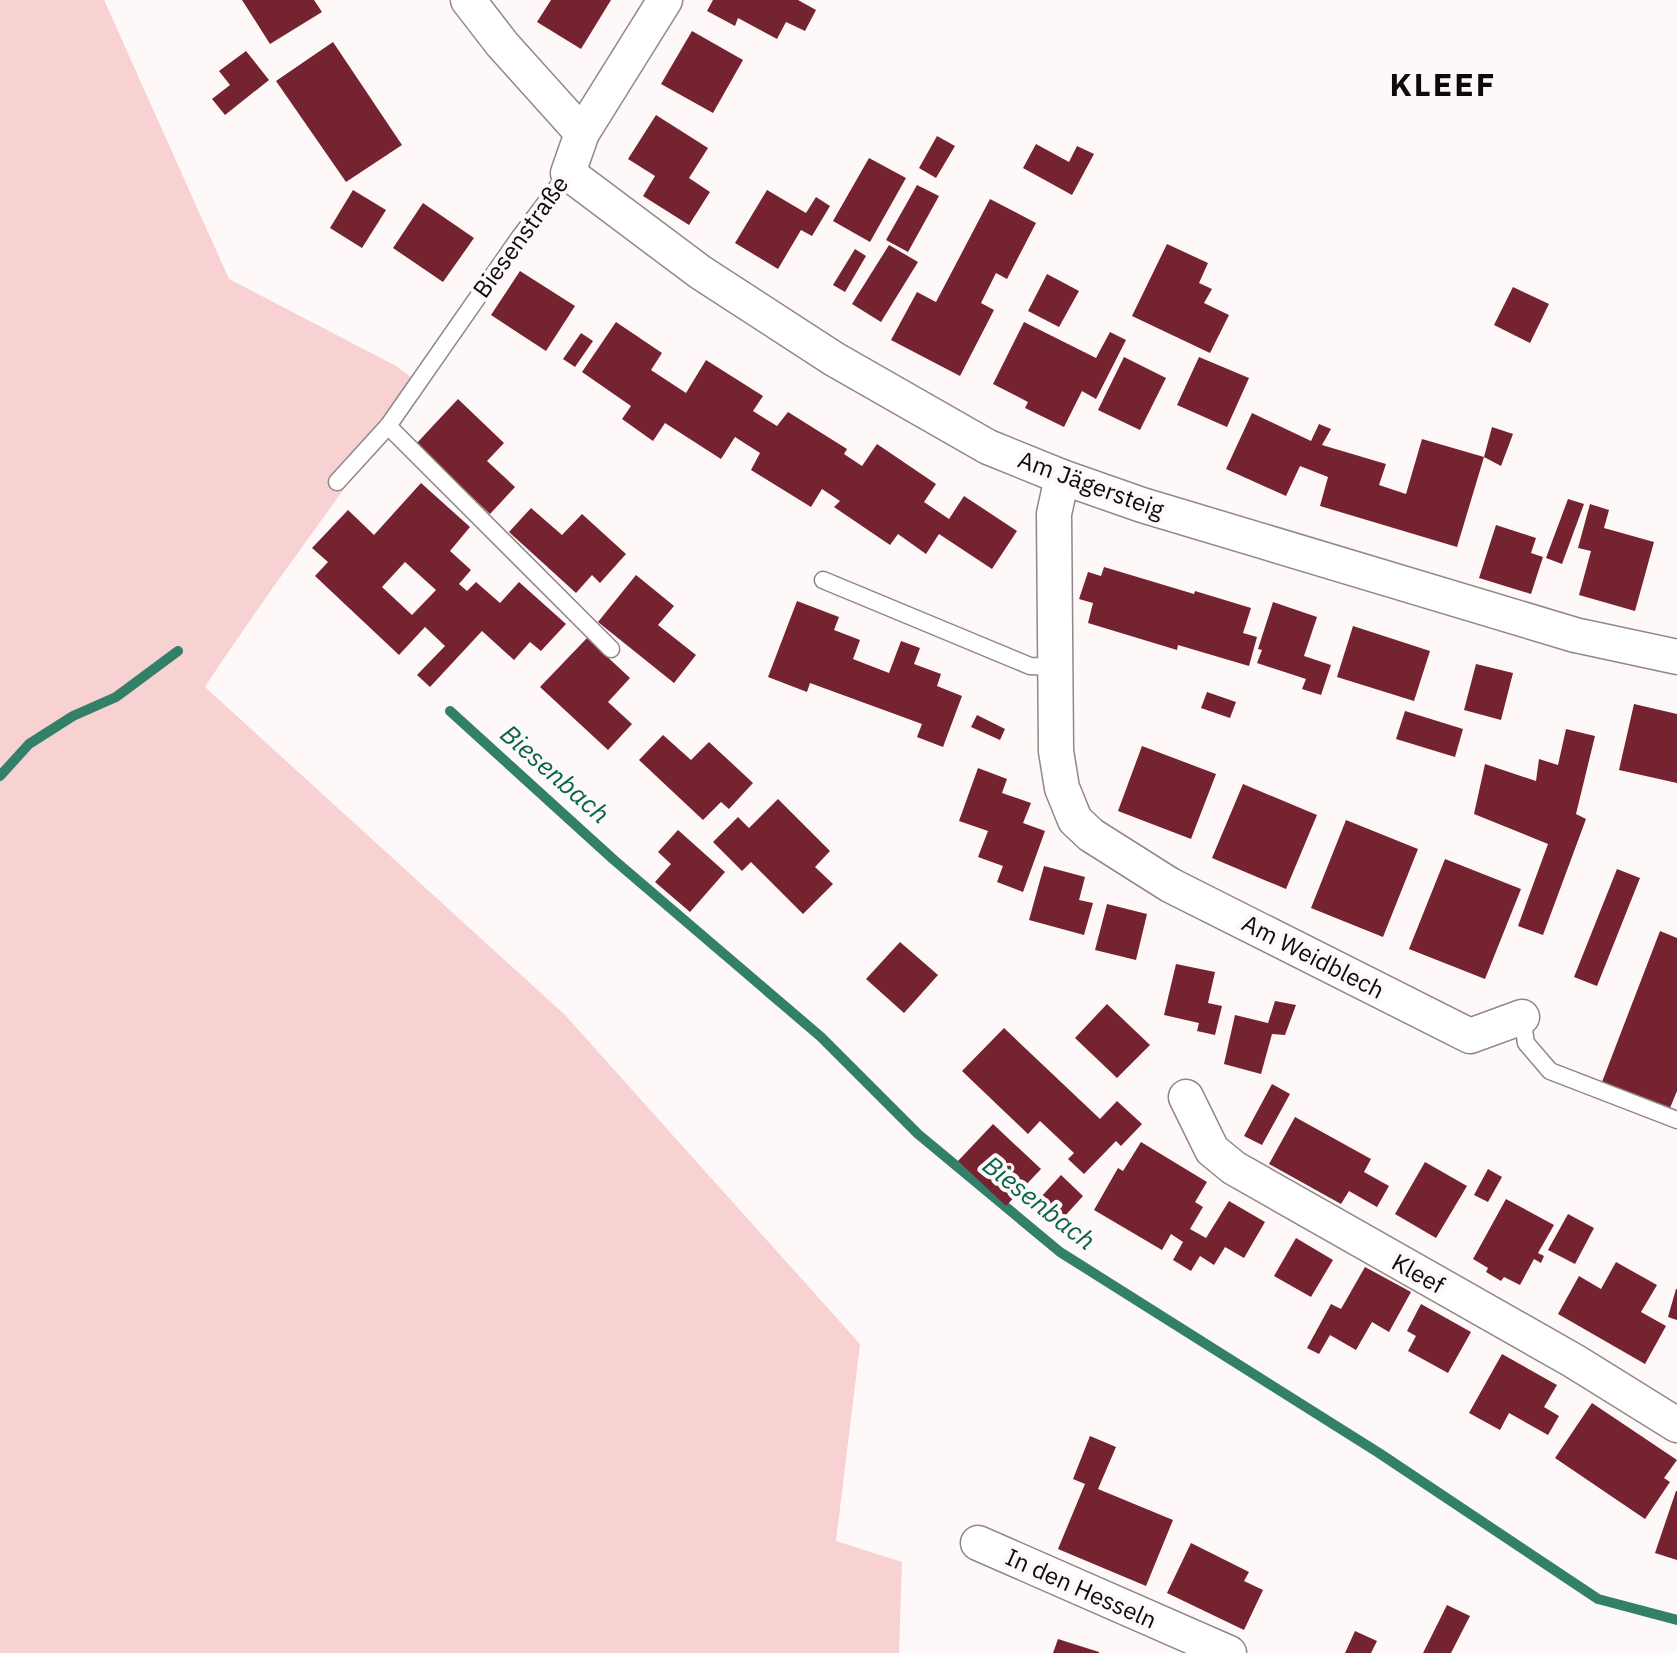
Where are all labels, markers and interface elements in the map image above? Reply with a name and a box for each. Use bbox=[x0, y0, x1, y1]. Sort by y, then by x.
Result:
district label: KLEEF bbox=[1390, 63, 1496, 105]
street label: Biesenstraße bbox=[465, 169, 575, 304]
street label: Am Jägersteig bbox=[1014, 443, 1169, 525]
water label: Biesenbach bbox=[494, 716, 617, 830]
street label: Am Weidblech bbox=[1237, 907, 1390, 1006]
water label: Biesenbach bbox=[976, 1148, 1103, 1257]
street label: Kleef bbox=[1386, 1246, 1451, 1301]
street label: In den Hesseln bbox=[1001, 1541, 1162, 1636]

